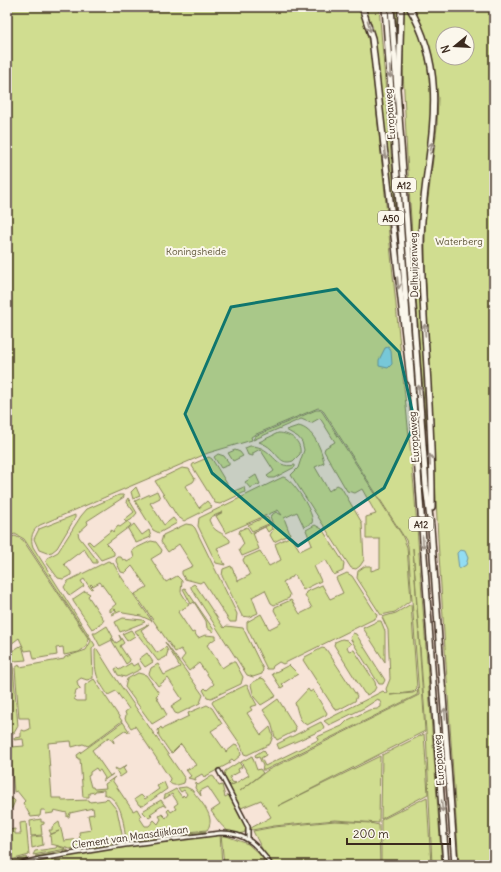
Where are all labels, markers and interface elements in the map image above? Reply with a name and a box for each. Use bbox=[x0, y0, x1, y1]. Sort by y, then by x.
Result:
one-way arrow bbox=[366, 19, 373, 32]
north arrow bbox=[435, 26, 475, 66]
text: N bbox=[438, 43, 453, 55]
one-way arrow bbox=[386, 65, 393, 78]
street label: Europaweg bbox=[382, 88, 398, 140]
one-way arrow bbox=[427, 142, 435, 155]
one-way arrow bbox=[381, 146, 388, 159]
road number: A12 bbox=[392, 178, 416, 192]
road number: A50 bbox=[378, 211, 404, 225]
street label: Delhuijzenweg bbox=[407, 232, 421, 298]
park label: Waterberg bbox=[435, 235, 483, 248]
park label: Koningsheide bbox=[166, 245, 226, 258]
one-way arrow bbox=[394, 276, 402, 289]
one-way arrow bbox=[421, 324, 428, 337]
one-way arrow bbox=[416, 385, 423, 398]
street label: Europaweg bbox=[406, 411, 422, 463]
one-way arrow bbox=[427, 454, 434, 467]
road number: A12 bbox=[409, 517, 433, 531]
one-way arrow bbox=[419, 535, 426, 548]
one-way arrow bbox=[442, 708, 449, 721]
street label: Europaweg bbox=[431, 734, 447, 786]
one-way arrow bbox=[439, 799, 446, 812]
scale bar bbox=[347, 820, 450, 846]
street label: Clement van Maasdijklaan bbox=[71, 822, 189, 852]
text: 200 m bbox=[353, 826, 389, 841]

